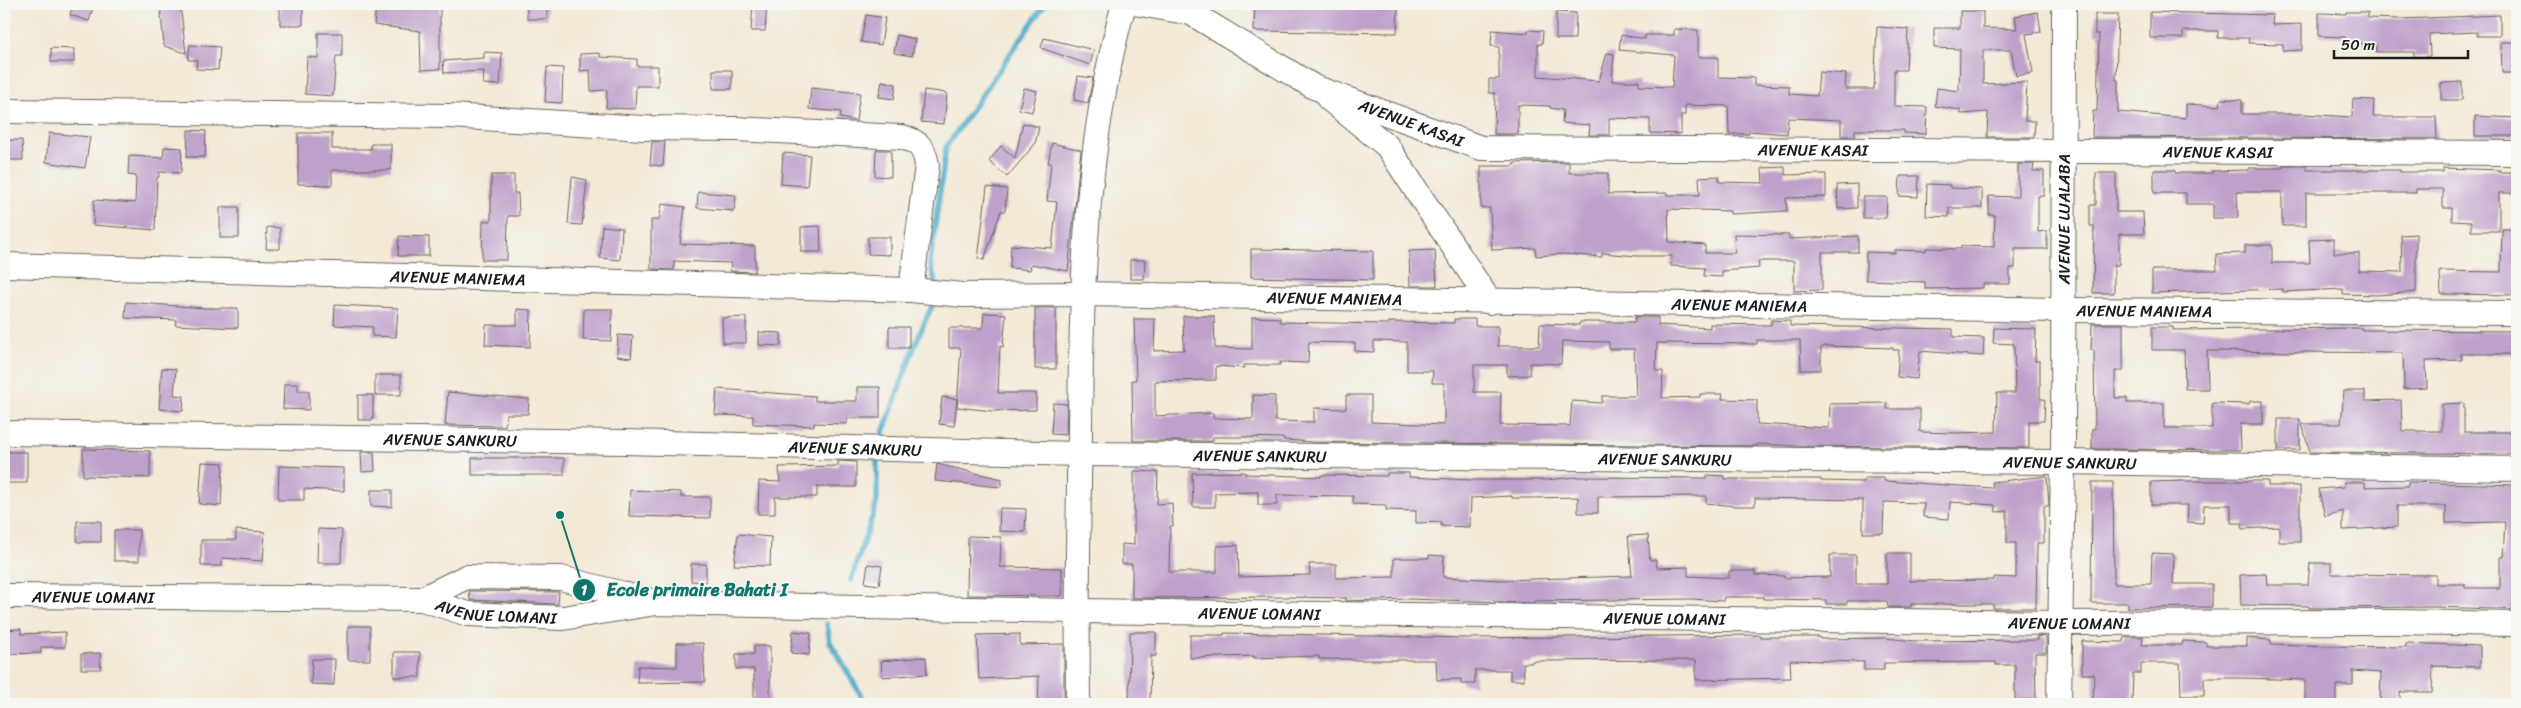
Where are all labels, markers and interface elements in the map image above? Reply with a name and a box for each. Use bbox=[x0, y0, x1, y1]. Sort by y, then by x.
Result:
scale bar bbox=[2334, 28, 2467, 60]
text: 50 m bbox=[2341, 32, 2376, 58]
street label: AVENUE KASAI bbox=[1354, 90, 1470, 156]
street label: AVENUE KASAI bbox=[1757, 135, 1870, 165]
street label: AVENUE KASAI bbox=[2162, 137, 2275, 167]
street label: AVENUE LUALABA bbox=[2049, 154, 2079, 285]
street label: AVENUE MANIEMA bbox=[389, 262, 526, 294]
street label: AVENUE MANIEMA bbox=[1265, 283, 1402, 314]
street label: AVENUE MANIEMA bbox=[1670, 290, 1807, 321]
street label: AVENUE MANIEMA bbox=[2075, 296, 2212, 326]
street label: AVENUE SANKURU bbox=[382, 424, 517, 455]
street label: AVENUE SANKURU bbox=[787, 432, 922, 465]
street label: AVENUE SANKURU bbox=[1192, 441, 1327, 471]
street label: AVENUE SANKURU bbox=[1597, 444, 1732, 474]
street label: AVENUE SANKURU bbox=[2002, 448, 2137, 478]
callout: Ecole primaire Bahati I bbox=[572, 573, 798, 606]
text: Ecole primaire Bahati I bbox=[606, 574, 789, 606]
text: 1 bbox=[581, 577, 588, 603]
street label: AVENUE LOMANI bbox=[31, 582, 156, 612]
street label: AVENUE LOMANI bbox=[431, 590, 559, 633]
street label: AVENUE LOMANI bbox=[1197, 598, 1322, 629]
street label: AVENUE LOMANI bbox=[1602, 603, 1727, 634]
street label: AVENUE LOMANI bbox=[2007, 608, 2132, 638]

